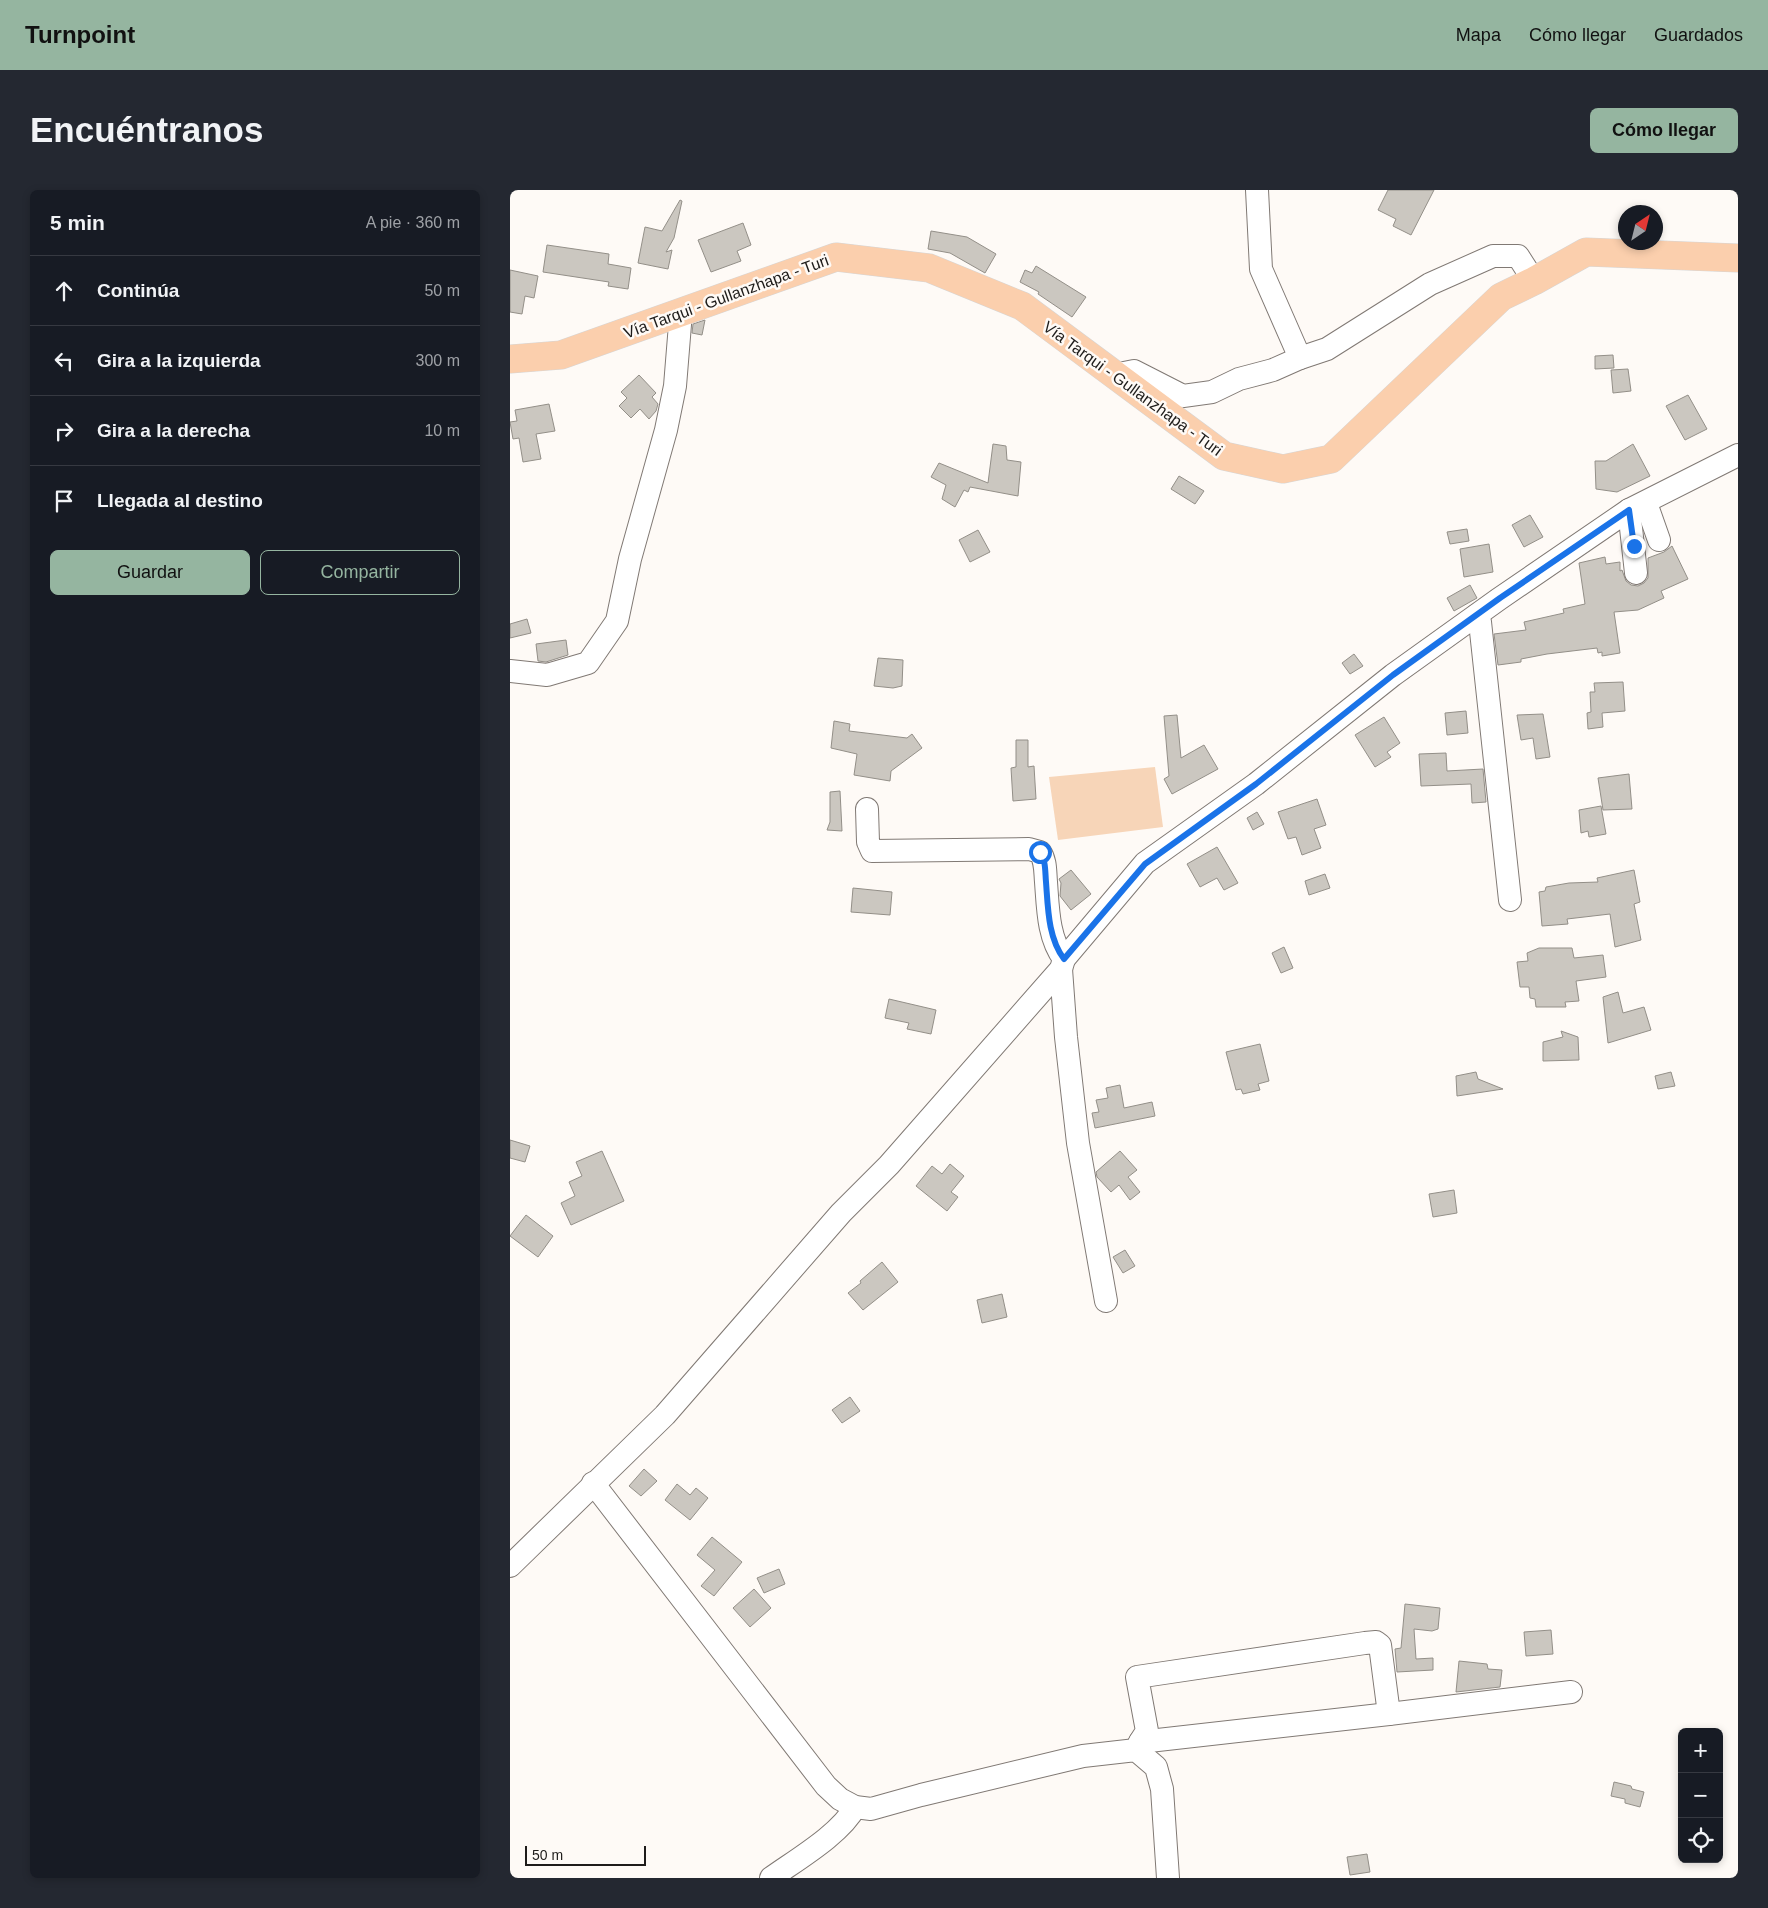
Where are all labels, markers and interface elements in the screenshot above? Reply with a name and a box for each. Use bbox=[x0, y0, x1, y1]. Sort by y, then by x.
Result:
text: Turnpoint bbox=[25, 21, 135, 48]
text: Mapa bbox=[1456, 25, 1501, 45]
text: Cómo llegar bbox=[1529, 25, 1626, 45]
text: Guardados bbox=[1654, 25, 1743, 45]
button: Cómo llegar bbox=[1590, 108, 1738, 153]
text: Encuéntranos bbox=[30, 110, 263, 149]
north arrow bbox=[1618, 205, 1663, 250]
text: 5 min bbox=[50, 211, 105, 234]
text: A pie · 360 m bbox=[366, 214, 460, 231]
street label: Vía Tarqui - Gullanzhapa - Turi bbox=[621, 251, 831, 342]
icon: ahead bbox=[50, 277, 78, 305]
text: Continúa bbox=[97, 280, 179, 301]
text: 50 m bbox=[424, 282, 460, 299]
street label: Vía Tarqui - Gullanzhapa - Turi bbox=[1040, 318, 1225, 459]
icon: left bbox=[50, 347, 78, 375]
text: Gira a la izquierda bbox=[97, 350, 261, 371]
text: 300 m bbox=[416, 352, 460, 369]
icon: right bbox=[50, 417, 78, 445]
text: Gira a la derecha bbox=[97, 420, 250, 441]
text: 10 m bbox=[424, 422, 460, 439]
icon: arrive bbox=[50, 487, 78, 515]
text: Llegada al destino bbox=[97, 490, 263, 511]
route end bbox=[1623, 535, 1646, 558]
button: Guardar bbox=[50, 550, 250, 595]
button: Compartir bbox=[260, 550, 460, 595]
route start bbox=[1029, 841, 1052, 864]
map controls bbox=[1678, 1728, 1723, 1863]
button: + bbox=[1678, 1728, 1723, 1773]
button: − bbox=[1678, 1773, 1723, 1818]
button: locate bbox=[1678, 1818, 1723, 1863]
scale bar bbox=[525, 1843, 646, 1866]
text: 50 m bbox=[532, 1847, 563, 1863]

